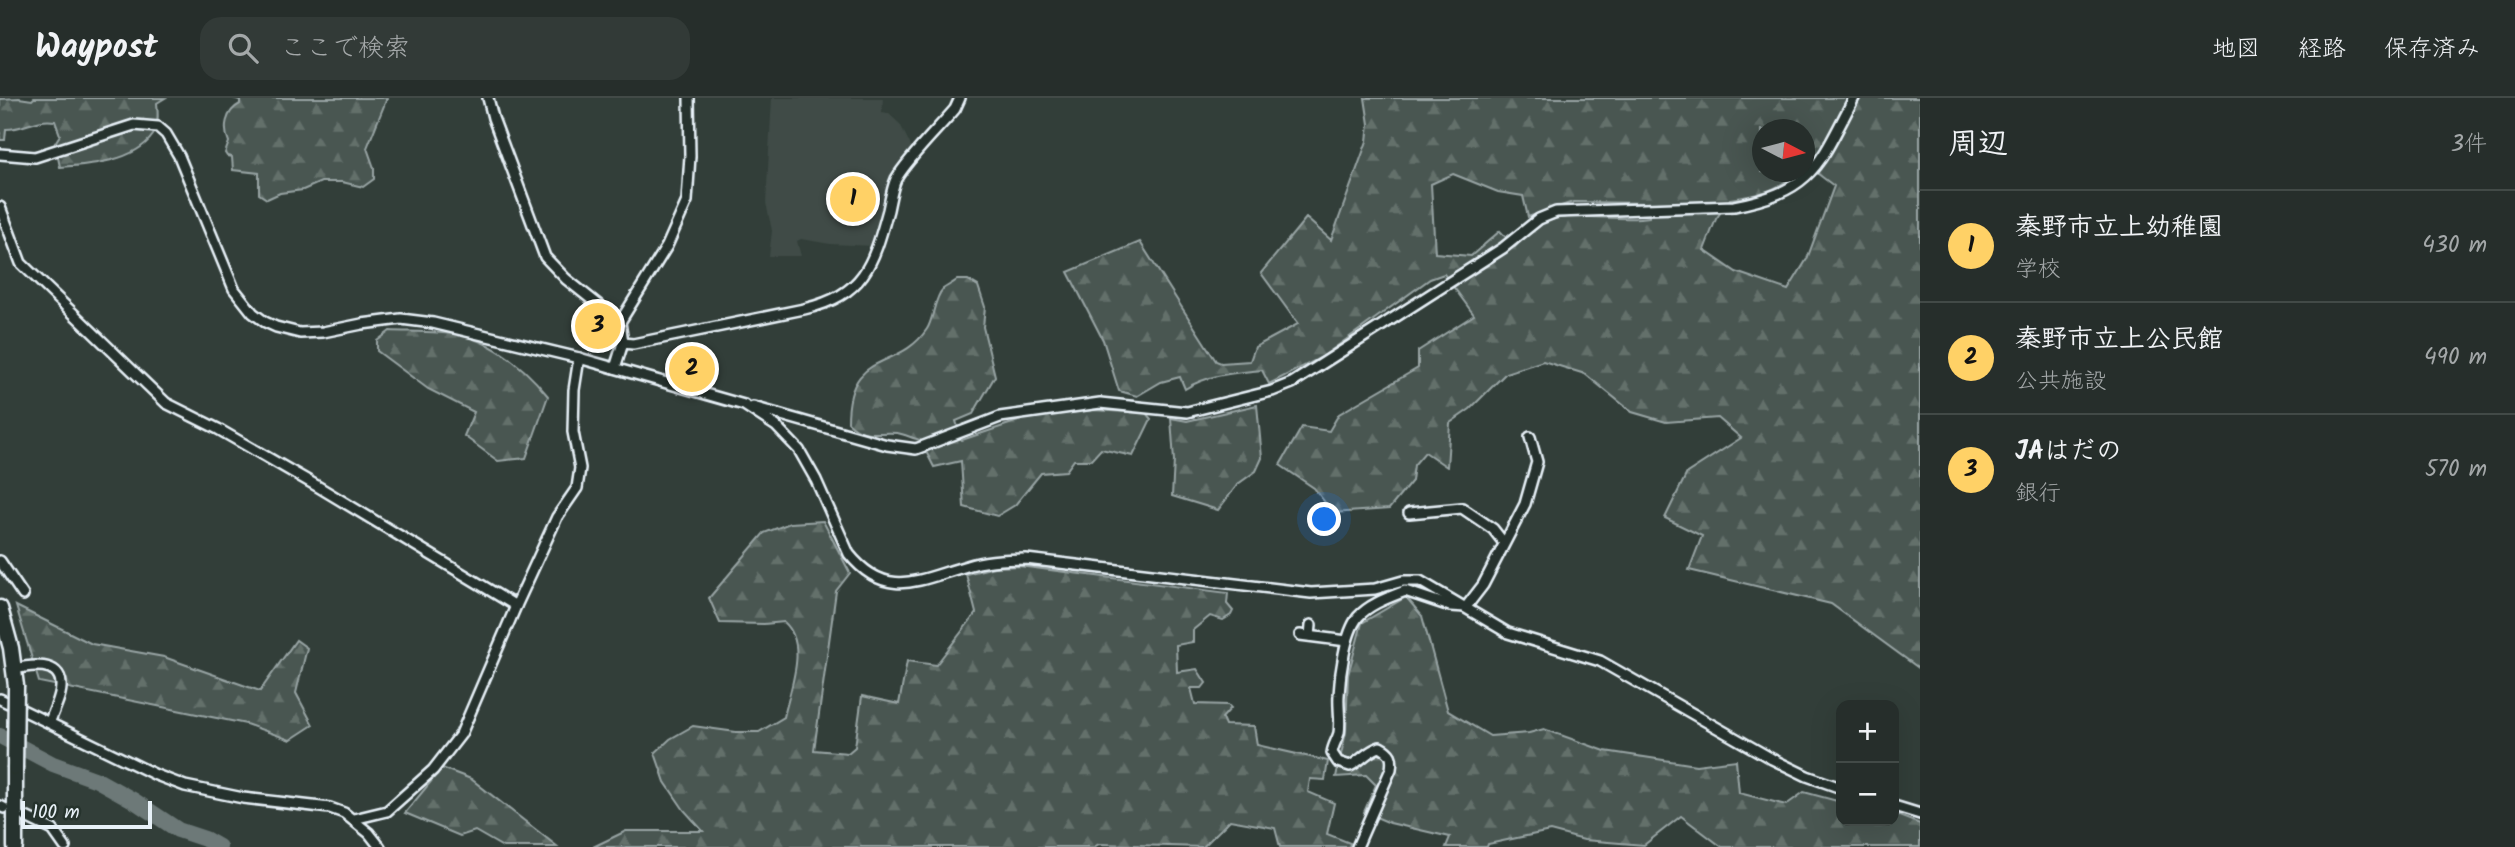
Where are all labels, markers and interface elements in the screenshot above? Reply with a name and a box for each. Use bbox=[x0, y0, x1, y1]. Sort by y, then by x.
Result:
search box bbox=[200, 17, 690, 80]
text: Waypost bbox=[35, 22, 158, 75]
text: ここで検索 bbox=[280, 28, 410, 70]
icon: search bbox=[224, 29, 262, 67]
text: 地図 bbox=[2212, 30, 2260, 69]
text: 経路 bbox=[2298, 30, 2346, 69]
text: 保存済み bbox=[2384, 30, 2480, 69]
north arrow bbox=[1752, 119, 1815, 182]
text: 周辺 bbox=[1948, 121, 2008, 169]
text: 3件 bbox=[2451, 127, 2487, 163]
pin: 1 bbox=[830, 173, 876, 225]
text: 秦野市立上幼稚園 bbox=[2015, 207, 2223, 249]
text: 1 bbox=[1968, 228, 1974, 264]
text: 430 m bbox=[2422, 228, 2487, 264]
text: 学校 bbox=[2015, 252, 2061, 288]
pin: 3 bbox=[575, 300, 621, 352]
text: 秦野市立上公民館 bbox=[2015, 319, 2223, 361]
text: 2 bbox=[1964, 340, 1978, 376]
text: 490 m bbox=[2424, 340, 2487, 376]
pin: 2 bbox=[669, 343, 715, 395]
text: 公共施設 bbox=[2015, 364, 2107, 400]
text: JAはだの bbox=[2015, 431, 2122, 473]
text: 3 bbox=[1965, 452, 1977, 488]
text: 570 m bbox=[2425, 452, 2487, 488]
text: 銀行 bbox=[2015, 476, 2061, 512]
your location bbox=[1307, 502, 1341, 536]
map controls bbox=[1836, 700, 1899, 826]
button: + bbox=[1836, 700, 1899, 763]
button: − bbox=[1836, 763, 1899, 826]
scale bar bbox=[21, 798, 152, 830]
text: 100 m bbox=[32, 798, 80, 828]

